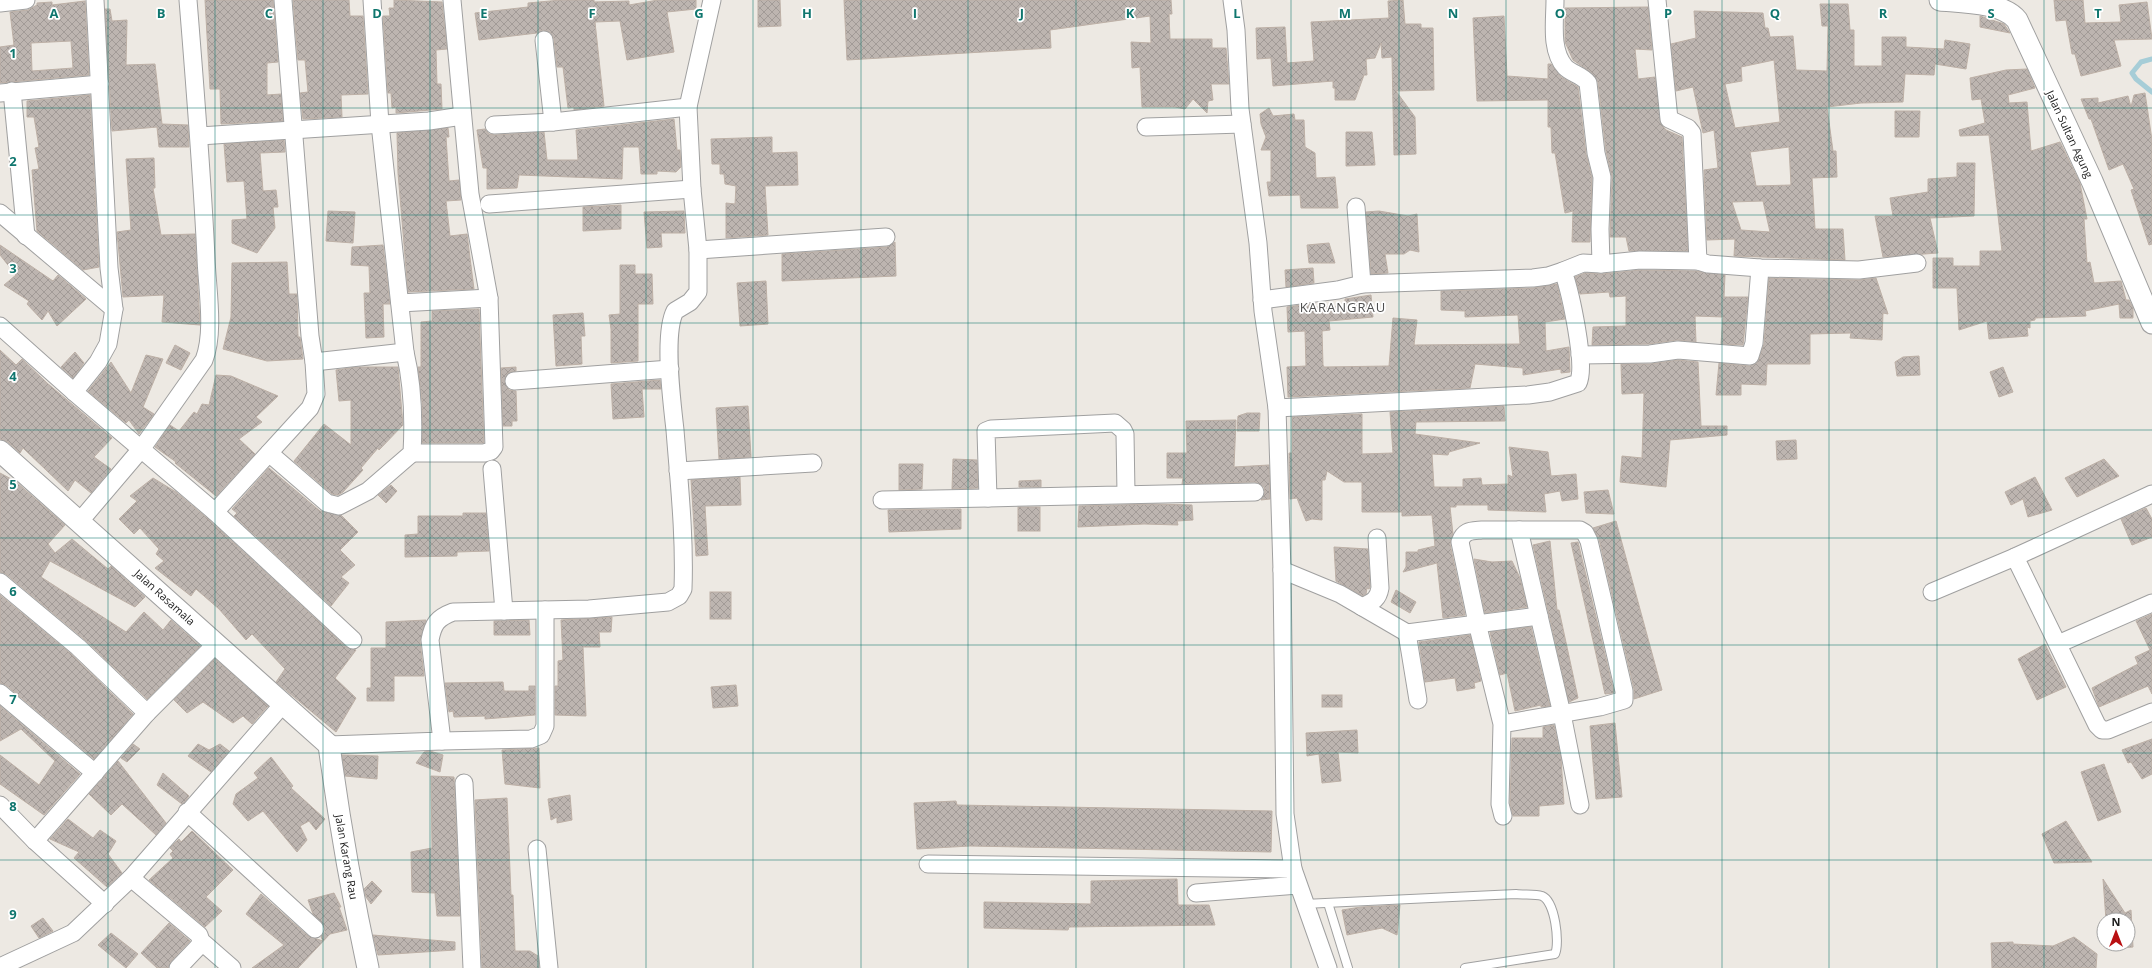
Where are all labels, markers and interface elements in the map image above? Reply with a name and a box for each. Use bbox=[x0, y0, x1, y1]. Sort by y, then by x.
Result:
text: A bbox=[50, 4, 59, 22]
text: B bbox=[157, 4, 166, 22]
text: C bbox=[265, 4, 273, 22]
text: D bbox=[372, 4, 382, 22]
text: E bbox=[480, 4, 488, 22]
text: F bbox=[588, 4, 596, 22]
text: G bbox=[694, 4, 704, 22]
text: H bbox=[802, 4, 812, 22]
text: I bbox=[913, 4, 917, 22]
text: J bbox=[1019, 4, 1024, 22]
text: K bbox=[1126, 4, 1135, 22]
text: L bbox=[1233, 4, 1241, 22]
text: M bbox=[1339, 4, 1351, 22]
text: N bbox=[1448, 4, 1458, 22]
text: O bbox=[1555, 4, 1565, 22]
text: P bbox=[1664, 4, 1672, 22]
text: Q bbox=[1770, 4, 1780, 22]
text: R bbox=[1879, 4, 1888, 22]
text: S bbox=[1987, 4, 1995, 22]
text: T bbox=[2094, 4, 2102, 22]
text: 1 bbox=[9, 44, 17, 62]
street label: Jalan Sultan Agung bbox=[2043, 87, 2097, 180]
text: 2 bbox=[9, 152, 17, 170]
text: 3 bbox=[9, 259, 17, 277]
district label: KARANGRAU bbox=[1300, 298, 1386, 316]
text: 4 bbox=[9, 367, 17, 385]
text: 5 bbox=[9, 475, 17, 493]
street label: Jalan Rasamala bbox=[131, 565, 199, 628]
text: 6 bbox=[9, 582, 17, 600]
text: 7 bbox=[9, 690, 17, 708]
text: 8 bbox=[9, 797, 17, 815]
street label: Jalan Karang Rau bbox=[332, 812, 362, 901]
text: 9 bbox=[9, 905, 17, 923]
north arrow bbox=[2096, 912, 2136, 952]
text: N bbox=[2112, 914, 2120, 929]

